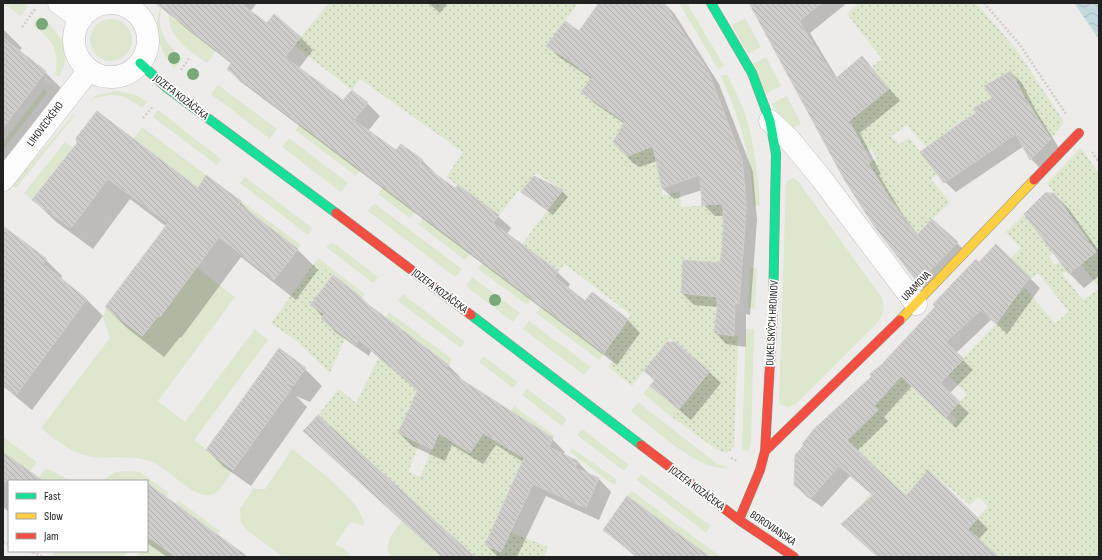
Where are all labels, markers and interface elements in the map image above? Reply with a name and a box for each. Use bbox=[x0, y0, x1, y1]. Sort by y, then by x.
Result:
street label: JOZEFA KOZÁČEKA bbox=[150, 70, 212, 123]
street label: LIHOVECKÉHO bbox=[24, 99, 66, 149]
street label: JOZEFA KOZÁČEKA bbox=[409, 265, 471, 316]
street label: URAMOVA bbox=[899, 268, 934, 304]
street label: DUKELSKÝCH HRDINOV bbox=[763, 280, 781, 366]
street label: JOZEFA KOZÁČEKA bbox=[666, 462, 728, 513]
legend bbox=[8, 480, 148, 552]
text: Fast bbox=[44, 489, 61, 504]
street label: BOROVIANSKA bbox=[748, 508, 799, 548]
text: Slow bbox=[44, 509, 63, 524]
text: Jam bbox=[43, 529, 59, 544]

